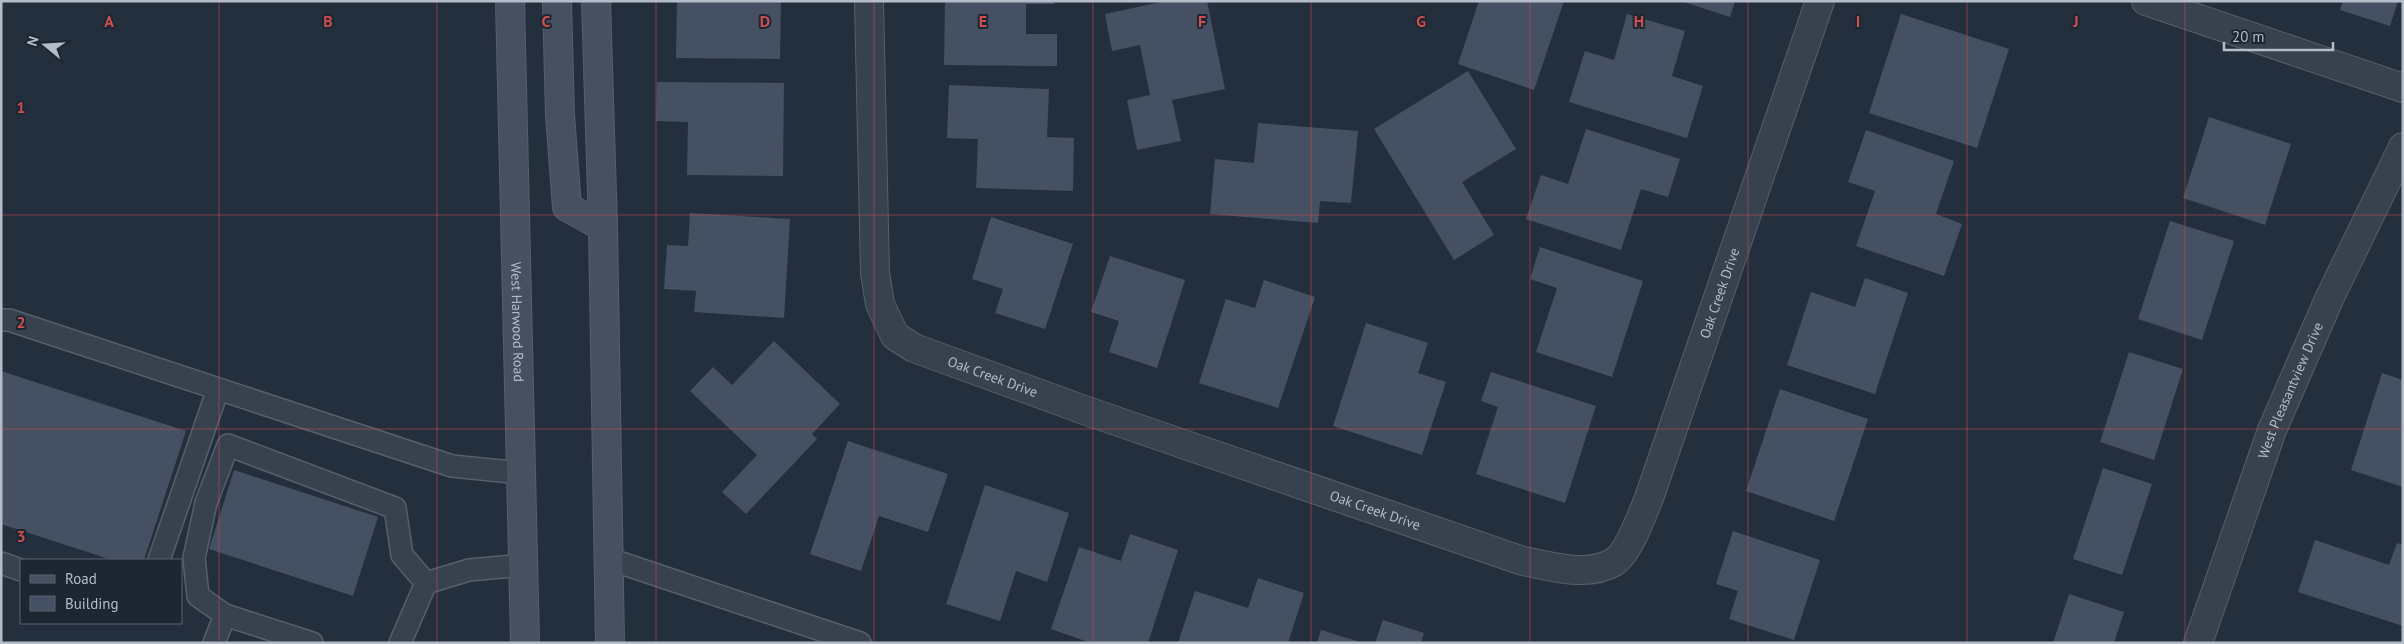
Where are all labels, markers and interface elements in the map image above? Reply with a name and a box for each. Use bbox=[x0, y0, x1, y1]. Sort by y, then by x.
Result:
text: A bbox=[104, 11, 114, 31]
text: B bbox=[323, 11, 333, 31]
text: C bbox=[542, 11, 551, 31]
text: D bbox=[760, 11, 770, 31]
text: E bbox=[979, 11, 987, 31]
text: F bbox=[1198, 11, 1206, 31]
text: G bbox=[1416, 11, 1426, 31]
text: H bbox=[1634, 11, 1644, 31]
text: I bbox=[1856, 11, 1860, 31]
text: J bbox=[2072, 11, 2079, 31]
north arrow bbox=[20, 20, 70, 70]
scale bar bbox=[2224, 20, 2333, 52]
text: 20 m bbox=[2232, 27, 2265, 46]
text: N bbox=[23, 34, 43, 48]
text: 1 bbox=[16, 97, 26, 117]
street label: Oak Creek Drive bbox=[1696, 245, 1743, 341]
street label: West Harwood Road bbox=[507, 262, 528, 382]
text: 2 bbox=[16, 312, 26, 332]
street label: West Pleasantview Drive bbox=[2254, 319, 2327, 461]
street label: Oak Creek Drive bbox=[945, 352, 1040, 401]
street label: Oak Creek Drive bbox=[1327, 486, 1423, 534]
text: 3 bbox=[16, 526, 26, 546]
legend bbox=[20, 559, 182, 624]
text: Road bbox=[65, 569, 97, 588]
text: Building bbox=[65, 594, 119, 613]

